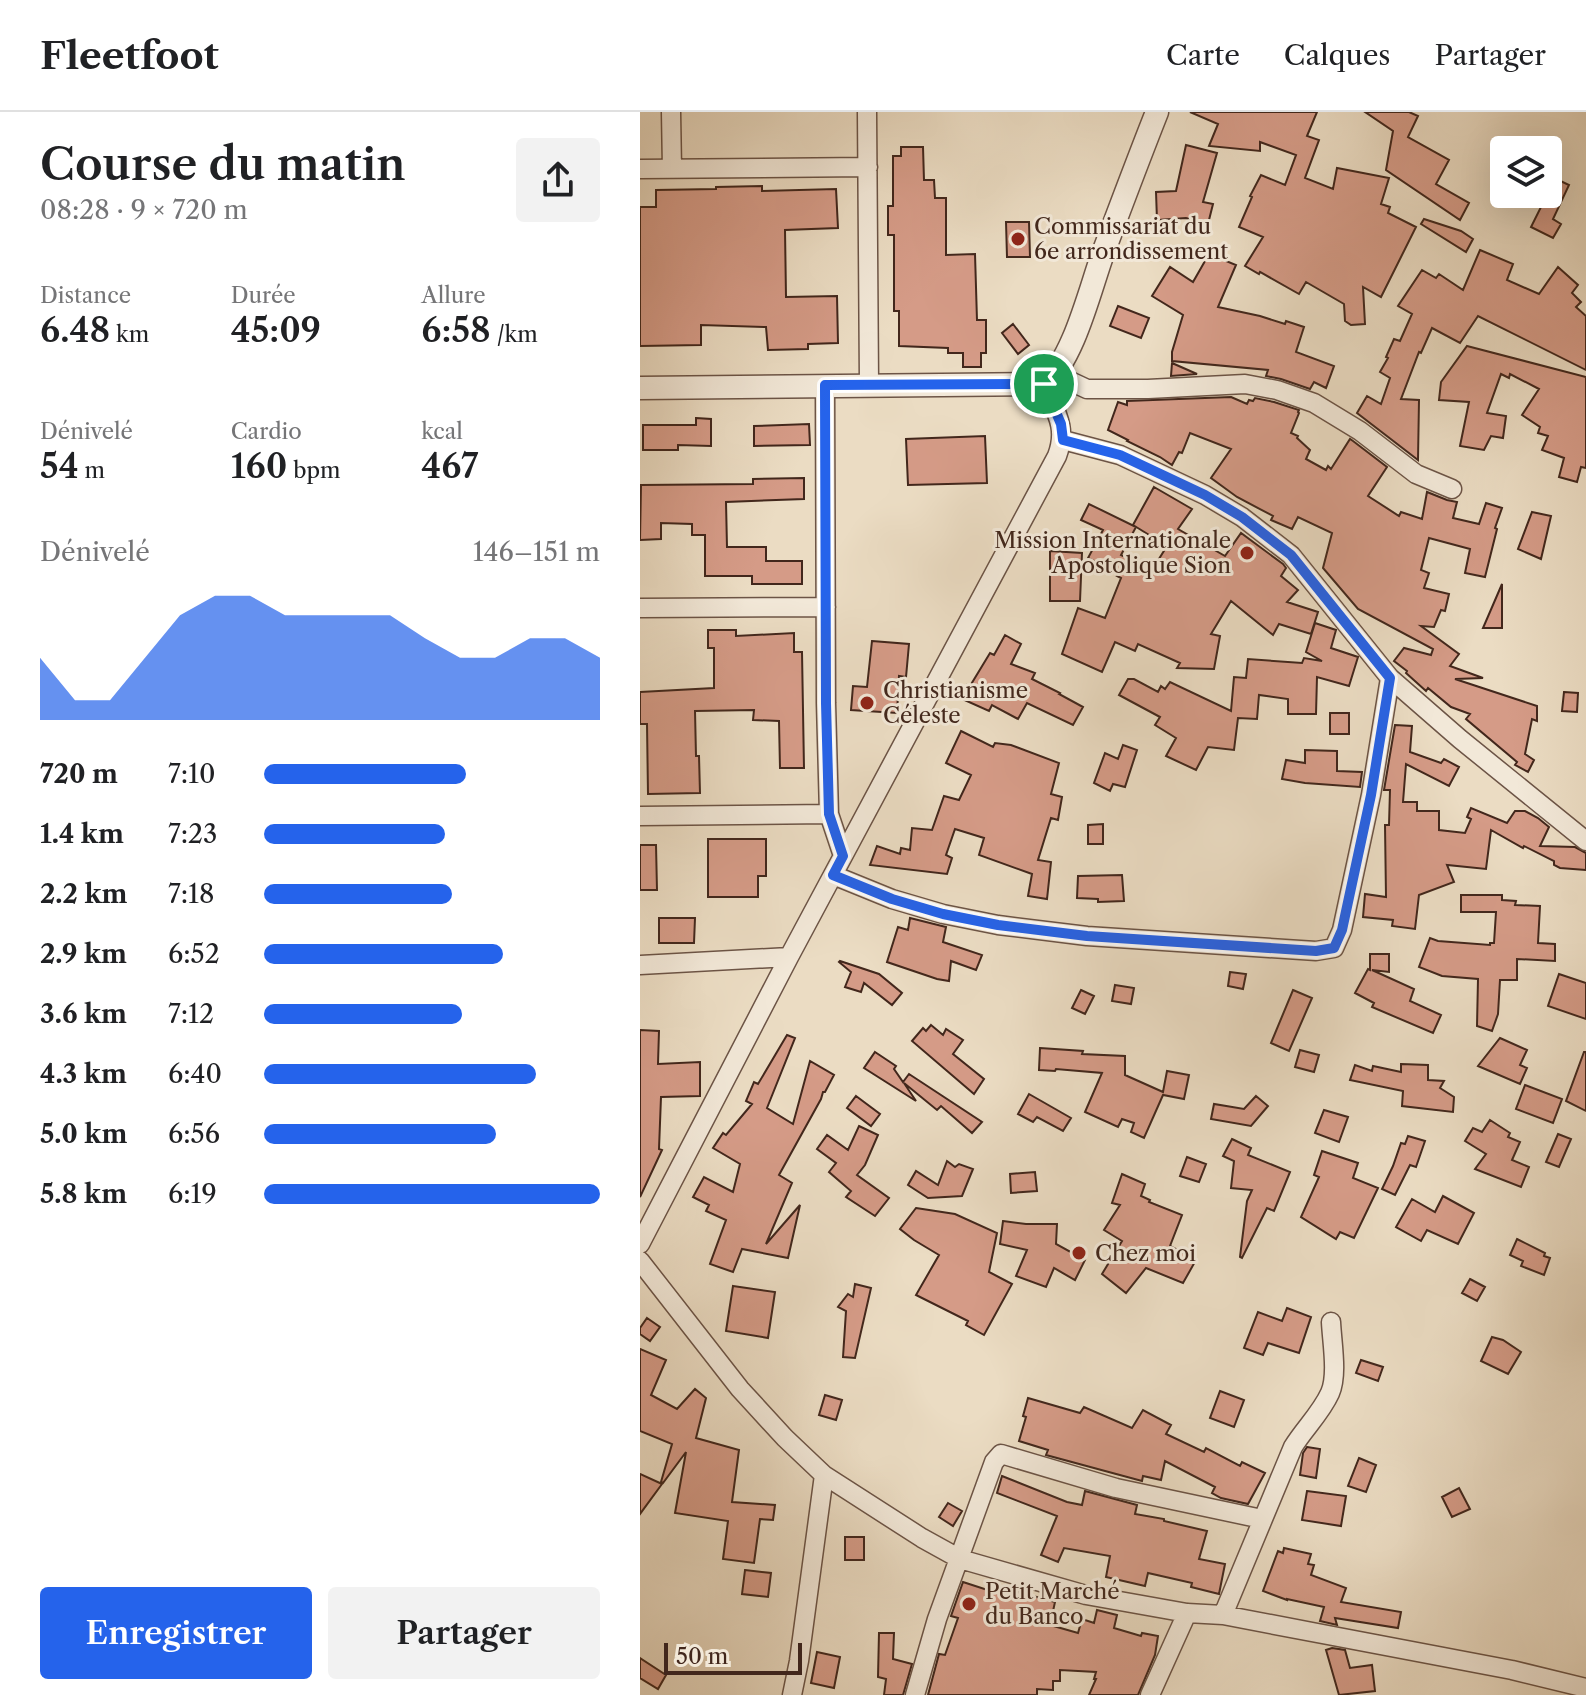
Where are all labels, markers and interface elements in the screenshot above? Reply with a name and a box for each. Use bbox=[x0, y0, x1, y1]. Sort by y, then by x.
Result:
text: Fleetfoot bbox=[40, 32, 219, 79]
text: Carte bbox=[1166, 38, 1240, 72]
text: Calques bbox=[1284, 38, 1391, 72]
text: Partager bbox=[1435, 38, 1546, 72]
map controls bbox=[1490, 136, 1562, 208]
button: layers bbox=[1490, 136, 1562, 208]
text: Course du matin bbox=[40, 137, 406, 191]
button: share bbox=[516, 138, 600, 222]
text: 08:28 · 9 × 720 m bbox=[40, 194, 248, 226]
place label: Commissariat du 6e arrondissement bbox=[1034, 213, 1228, 265]
marker: Commissariat du 6e arrondissement bbox=[1009, 230, 1027, 248]
text: Distance bbox=[40, 282, 131, 309]
text: Durée bbox=[231, 282, 296, 309]
text: Allure bbox=[421, 282, 486, 309]
text: 6.48 bbox=[40, 309, 110, 351]
text: 45:09 bbox=[231, 309, 321, 351]
text: 6:58 bbox=[421, 309, 491, 351]
text: km bbox=[110, 321, 149, 348]
text: /km bbox=[491, 321, 538, 348]
pin bbox=[1010, 350, 1078, 418]
icon: arrive bbox=[1022, 362, 1066, 406]
text: Dénivelé bbox=[40, 418, 133, 445]
text: Cardio bbox=[231, 418, 302, 445]
text: kcal bbox=[421, 418, 463, 445]
text: 54 bbox=[40, 445, 79, 487]
text: 160 bbox=[231, 445, 287, 487]
text: 467 bbox=[421, 445, 478, 487]
text: m bbox=[79, 457, 105, 484]
text: bpm bbox=[287, 457, 341, 484]
place label: Mission Internationale Apostolique Sion bbox=[994, 527, 1231, 579]
text: Dénivelé bbox=[40, 536, 150, 568]
text: 146–151 m bbox=[473, 536, 600, 568]
marker: Mission Internationale Apostolique Sion bbox=[1238, 544, 1256, 562]
place label: Christianisme Céleste bbox=[883, 677, 1028, 729]
marker: Christianisme Céleste bbox=[858, 694, 876, 712]
text: 720 m bbox=[40, 758, 118, 790]
text: 7:10 bbox=[168, 758, 216, 790]
text: 1.4 km bbox=[40, 818, 124, 850]
text: 7:23 bbox=[168, 818, 217, 850]
text: 2.2 km bbox=[40, 878, 127, 910]
text: 7:18 bbox=[168, 878, 214, 910]
text: 2.9 km bbox=[40, 938, 127, 970]
text: 6:52 bbox=[168, 938, 220, 970]
text: 3.6 km bbox=[40, 998, 127, 1030]
text: 7:12 bbox=[168, 998, 214, 1030]
text: 4.3 km bbox=[40, 1058, 127, 1090]
text: 6:40 bbox=[168, 1058, 222, 1090]
text: 5.0 km bbox=[40, 1118, 127, 1150]
text: 6:56 bbox=[168, 1118, 220, 1150]
text: 5.8 km bbox=[40, 1178, 127, 1210]
text: 6:19 bbox=[168, 1178, 217, 1210]
place label: Chez moi bbox=[1095, 1240, 1196, 1267]
marker: Chez moi bbox=[1070, 1244, 1088, 1262]
place label: Petit Marché du Banco bbox=[985, 1578, 1120, 1630]
button: Enregistrer bbox=[40, 1587, 312, 1679]
button: Partager bbox=[328, 1587, 600, 1679]
marker: Petit Marché du Banco bbox=[960, 1595, 978, 1613]
scale bar bbox=[664, 1639, 802, 1675]
text: 50 m bbox=[676, 1643, 728, 1670]

